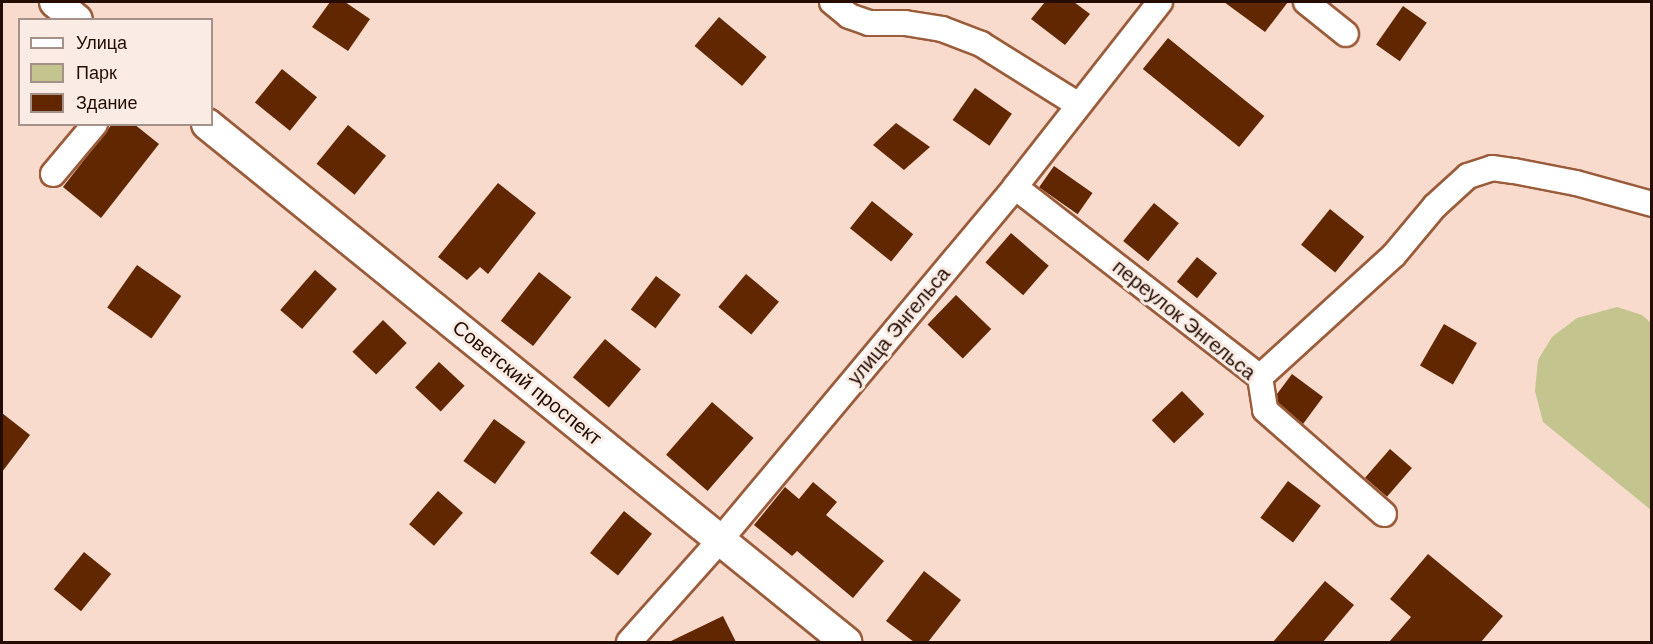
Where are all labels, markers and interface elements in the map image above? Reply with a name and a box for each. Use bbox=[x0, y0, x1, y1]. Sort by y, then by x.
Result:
legend bbox=[18, 18, 213, 126]
text: Улица bbox=[76, 33, 127, 53]
text: Парк bbox=[76, 63, 117, 83]
text: Здание bbox=[76, 93, 137, 113]
street label: переулок Энгельса bbox=[1108, 255, 1260, 385]
street label: улица Энгельса bbox=[843, 262, 955, 390]
street label: Советский проспект bbox=[447, 315, 607, 451]

